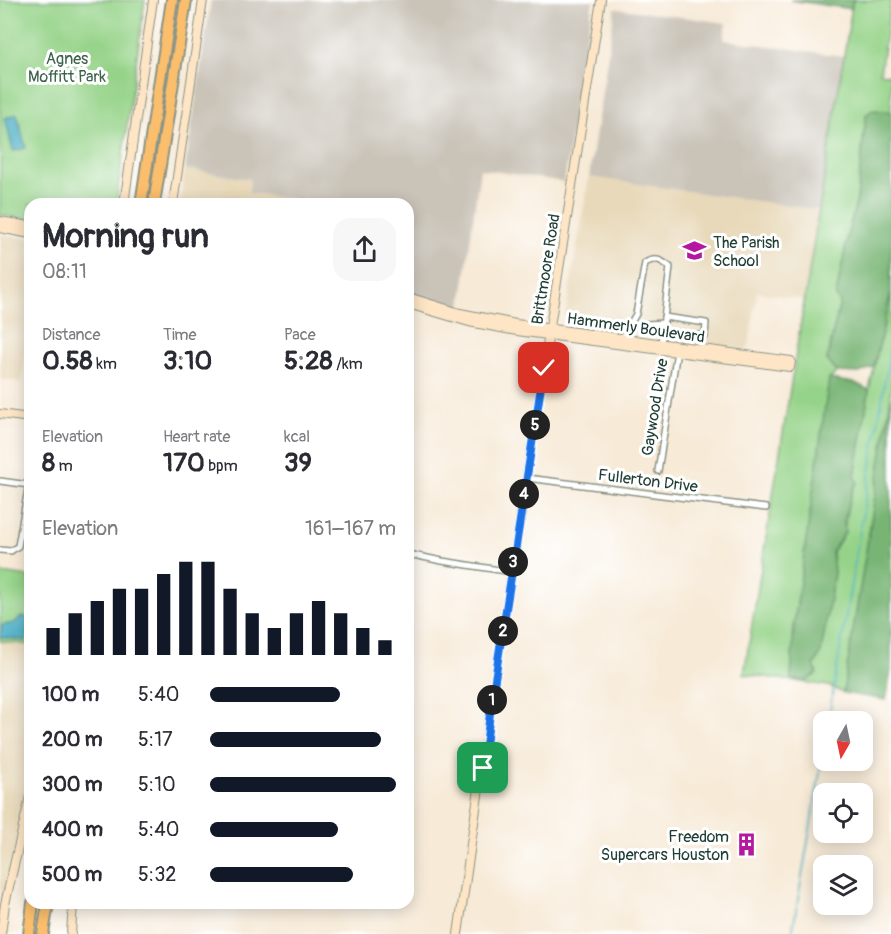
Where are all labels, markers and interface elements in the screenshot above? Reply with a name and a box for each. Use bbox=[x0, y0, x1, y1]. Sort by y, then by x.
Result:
park label: Agnes Moffitt Park bbox=[28, 49, 106, 87]
street label: Brittmoore Road bbox=[527, 212, 565, 326]
text: Morning run bbox=[42, 216, 209, 257]
button: share bbox=[333, 218, 396, 281]
place label: The Parish School bbox=[713, 233, 780, 271]
school or university icon: The Parish School bbox=[682, 238, 708, 264]
text: 08:11 bbox=[42, 259, 87, 284]
street label: Hammerly Boulevard bbox=[566, 308, 706, 348]
text: Distance bbox=[42, 325, 101, 345]
text: Time bbox=[163, 325, 196, 345]
text: Pace bbox=[284, 325, 316, 345]
pin bbox=[518, 342, 569, 393]
text: 0.58 bbox=[42, 345, 93, 377]
text: 3:10 bbox=[163, 345, 212, 377]
text: 5:28 bbox=[284, 345, 333, 377]
icon: check bbox=[527, 351, 560, 384]
text: km bbox=[93, 354, 117, 374]
text: /km bbox=[333, 354, 363, 374]
street label: Gaywood Drive bbox=[637, 357, 673, 457]
pin: 5 bbox=[520, 410, 550, 440]
text: 5 bbox=[531, 415, 539, 435]
text: Elevation bbox=[42, 427, 103, 447]
text: Heart rate bbox=[163, 427, 230, 447]
text: kcal bbox=[284, 427, 310, 447]
text: 8 bbox=[42, 447, 55, 479]
text: 170 bbox=[163, 447, 205, 479]
text: 39 bbox=[284, 447, 312, 479]
text: m bbox=[55, 456, 73, 476]
text: bpm bbox=[205, 456, 238, 476]
street label: Fullerton Drive bbox=[597, 465, 699, 497]
pin: 4 bbox=[509, 479, 539, 509]
text: 4 bbox=[519, 484, 529, 504]
text: Elevation bbox=[42, 516, 118, 541]
text: 161–167 m bbox=[305, 516, 396, 541]
pin: 3 bbox=[498, 547, 528, 577]
text: 3 bbox=[509, 552, 517, 572]
pin: 2 bbox=[488, 616, 518, 646]
text: 2 bbox=[499, 621, 507, 641]
text: 100 m bbox=[42, 682, 99, 707]
text: 5:40 bbox=[138, 682, 179, 707]
pin: 1 bbox=[477, 685, 507, 715]
text: 1 bbox=[489, 690, 495, 710]
north arrow bbox=[813, 711, 873, 771]
map controls bbox=[813, 711, 873, 915]
text: 200 m bbox=[42, 727, 103, 752]
text: 5:17 bbox=[138, 727, 173, 752]
pin bbox=[457, 742, 508, 793]
icon: arrive bbox=[466, 751, 499, 784]
text: 300 m bbox=[42, 772, 103, 797]
text: 5:10 bbox=[138, 772, 176, 797]
button: locate bbox=[813, 783, 873, 843]
text: 400 m bbox=[42, 817, 103, 842]
text: 5:40 bbox=[138, 817, 179, 842]
place label: Freedom Supercars Houston bbox=[601, 827, 729, 865]
building icon: Freedom Supercars Houston bbox=[734, 832, 760, 858]
button: layers bbox=[813, 855, 873, 915]
text: 500 m bbox=[42, 862, 102, 887]
text: 5:32 bbox=[138, 862, 177, 887]

